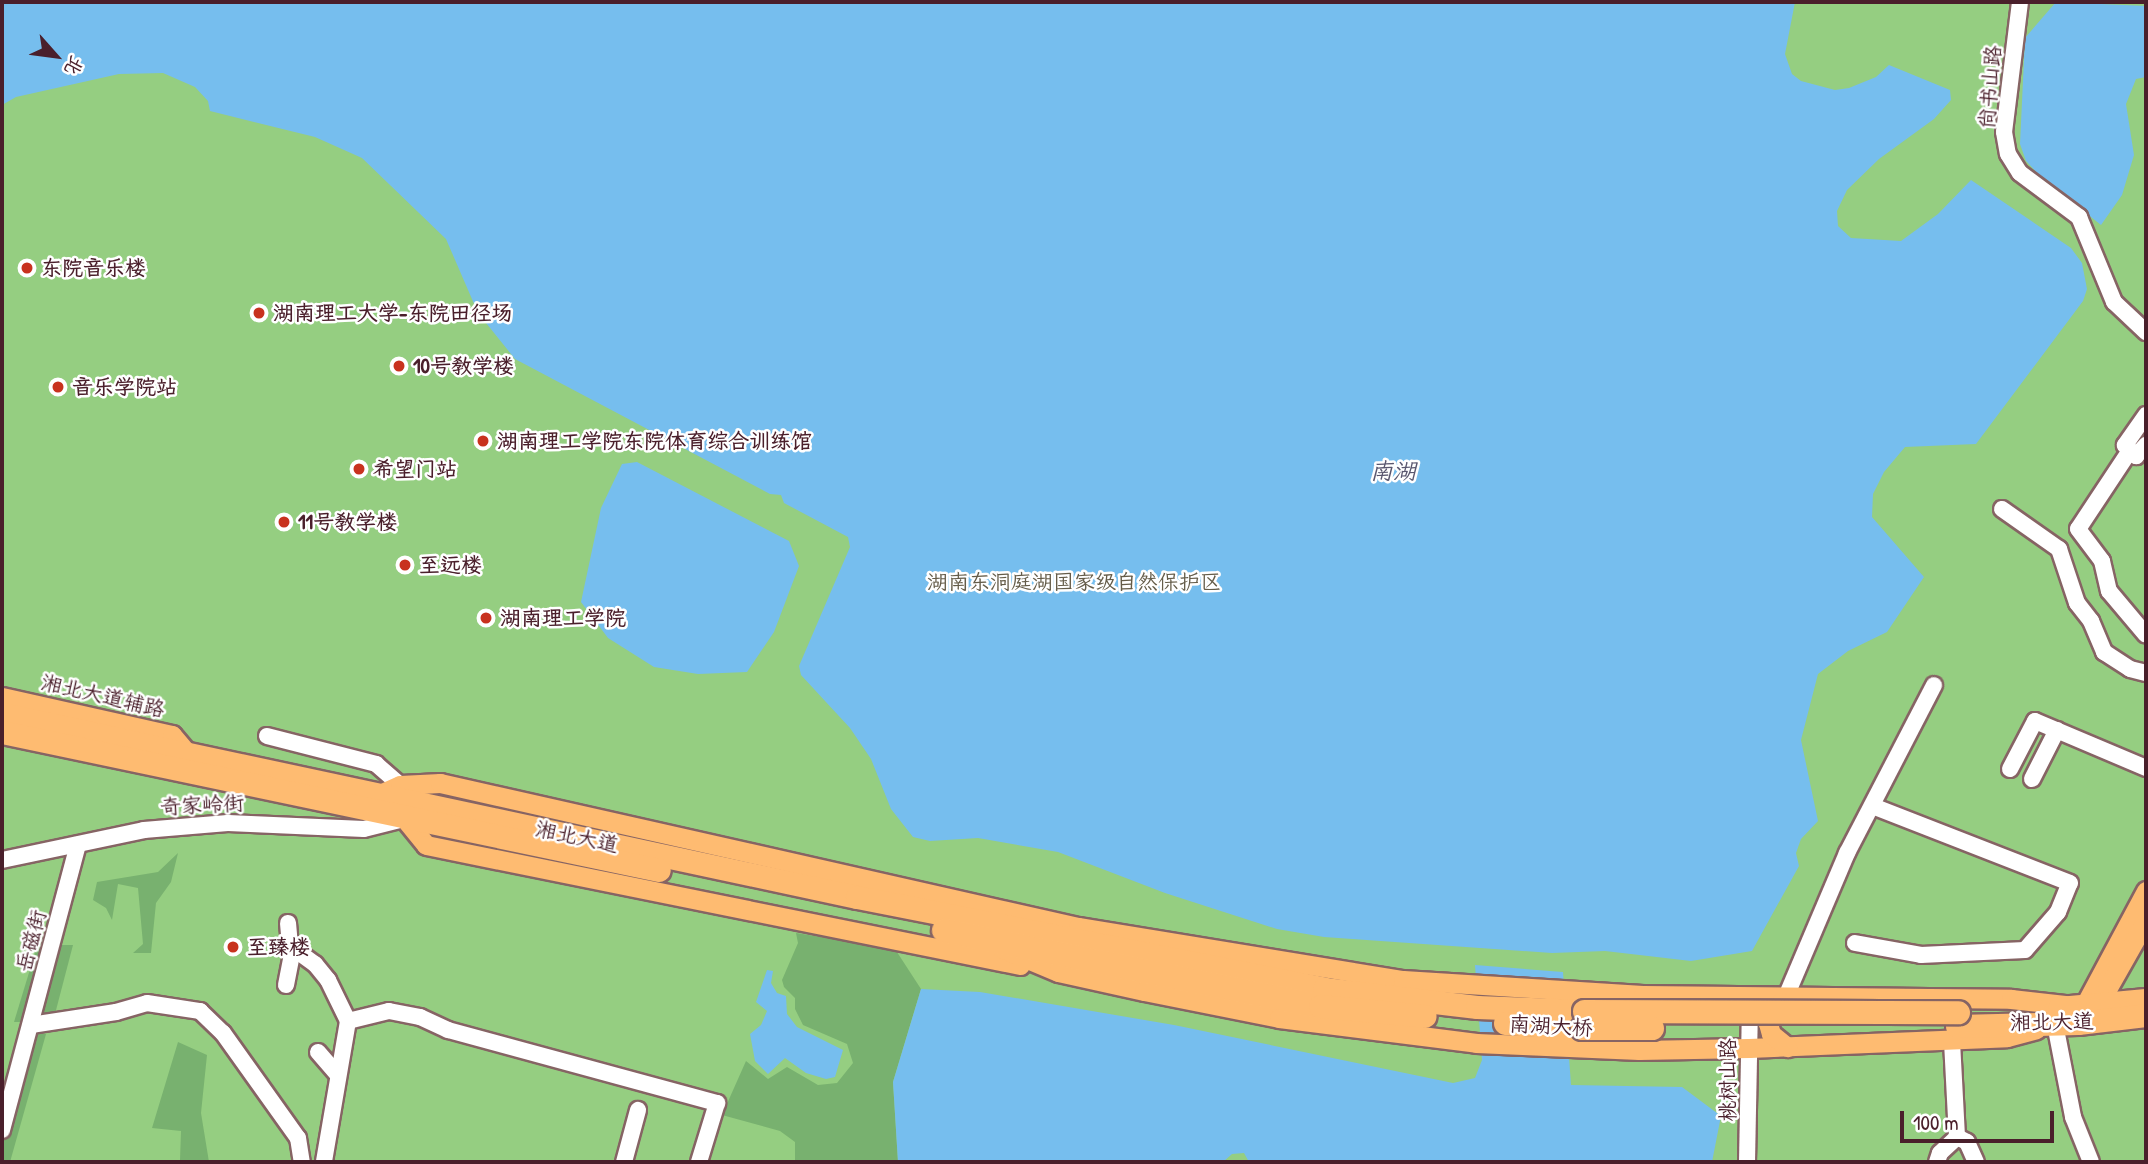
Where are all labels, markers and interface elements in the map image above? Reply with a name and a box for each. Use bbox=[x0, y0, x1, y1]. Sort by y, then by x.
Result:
north arrow bbox=[21, 21, 91, 91]
street label: 尚书山路 bbox=[1974, 44, 2006, 130]
text: 北 bbox=[59, 51, 90, 80]
place label: 东院音乐楼 bbox=[41, 255, 146, 281]
marker: 东院音乐楼 bbox=[19, 260, 35, 276]
place label: 湖南理工大学-东院田径场 bbox=[273, 300, 512, 326]
marker: 湖南理工大学-东院田径场 bbox=[251, 305, 267, 321]
place label: 10号教学楼 bbox=[413, 353, 514, 379]
marker: 10号教学楼 bbox=[391, 358, 407, 374]
place label: 音乐学院站 bbox=[72, 374, 177, 400]
marker: 音乐学院站 bbox=[50, 379, 66, 395]
place label: 湖南理工学院东院体育综合训练馆 bbox=[497, 428, 812, 454]
marker: 湖南理工学院东院体育综合训练馆 bbox=[475, 433, 491, 449]
place label: 希望门站 bbox=[373, 456, 457, 482]
water label: 南湖 bbox=[1370, 457, 1416, 485]
marker: 希望门站 bbox=[351, 461, 367, 477]
place label: 11号教学楼 bbox=[298, 509, 397, 535]
marker: 11号教学楼 bbox=[276, 514, 292, 530]
place label: 至远楼 bbox=[419, 552, 482, 578]
marker: 至远楼 bbox=[397, 557, 413, 573]
park label: 湖南东洞庭湖国家级自然保护区 bbox=[927, 569, 1221, 595]
place label: 湖南理工学院 bbox=[500, 605, 626, 631]
marker: 湖南理工学院 bbox=[478, 610, 494, 626]
street label: 湘北大道辅路 bbox=[39, 670, 167, 722]
street label: 奇家岭街 bbox=[159, 790, 245, 820]
street label: 湘北大道 bbox=[533, 816, 621, 858]
street label: 岳磁街 bbox=[11, 907, 51, 975]
place label: 至臻楼 bbox=[247, 934, 310, 960]
marker: 至臻楼 bbox=[225, 939, 241, 955]
street label: 湘北大道 bbox=[2010, 1009, 2094, 1035]
street label: 南湖大桥 bbox=[1508, 1011, 1594, 1041]
street label: 桃树山路 bbox=[1715, 1038, 1741, 1122]
scale bar bbox=[1903, 1098, 2057, 1142]
text: 100 m bbox=[1913, 1108, 1959, 1137]

